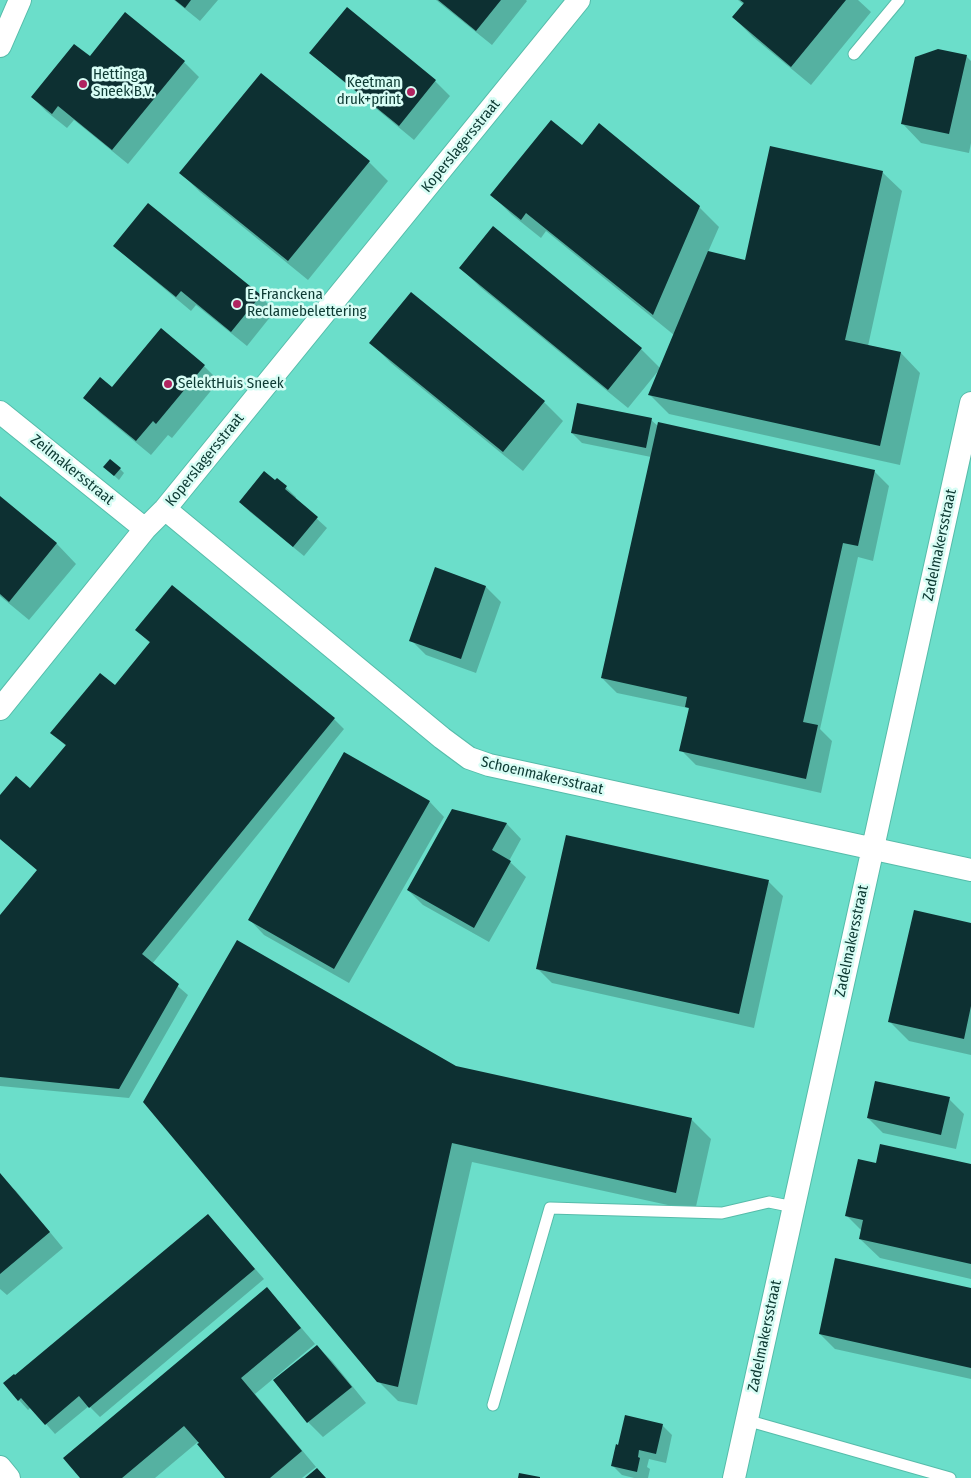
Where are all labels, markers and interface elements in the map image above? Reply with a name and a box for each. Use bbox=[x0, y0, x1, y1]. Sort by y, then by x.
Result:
place label: Hettinga Sneek B.V. bbox=[93, 66, 154, 101]
place label: Keetman druk+print bbox=[337, 74, 401, 109]
marker: Hettinga Sneek B.V. bbox=[77, 78, 89, 90]
marker: Keetman druk+print bbox=[405, 86, 417, 98]
street label: Koperslagersstraat bbox=[418, 96, 504, 196]
place label: E. Franckena Reclamebelettering bbox=[247, 286, 367, 321]
marker: E. Franckena Reclamebelettering bbox=[231, 298, 243, 310]
place label: SelektHuis Sneek bbox=[178, 375, 284, 393]
marker: SelektHuis Sneek bbox=[162, 378, 174, 390]
street label: Koperslagersstraat bbox=[162, 410, 248, 510]
street label: Zeilmakersstraat bbox=[27, 431, 117, 509]
street label: Zadelmakersstraat bbox=[919, 488, 961, 602]
street label: Schoenmakersstraat bbox=[479, 753, 605, 799]
street label: Zadelmakersstraat bbox=[831, 884, 873, 998]
street label: Zadelmakersstraat bbox=[744, 1279, 786, 1393]

